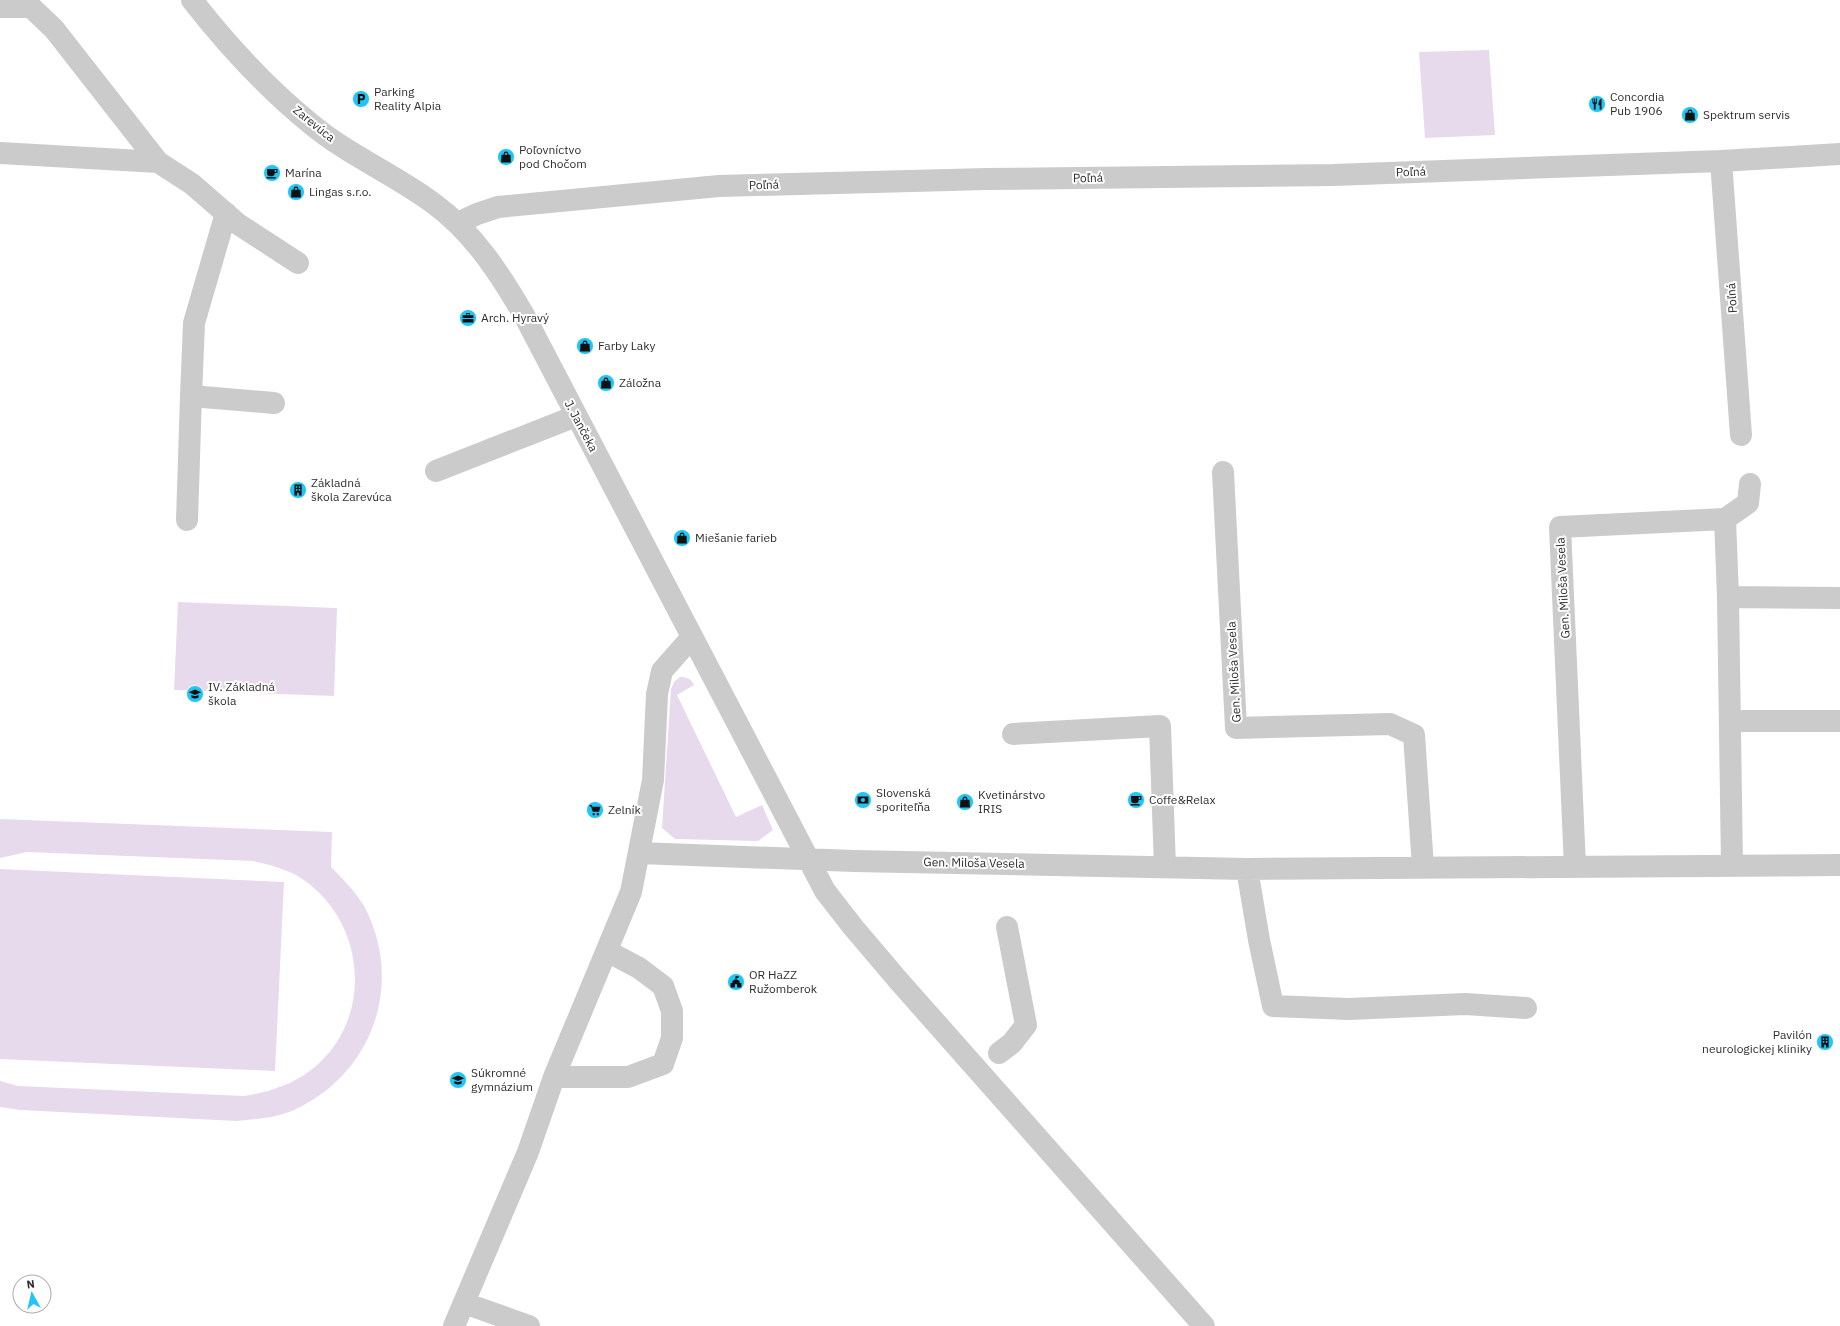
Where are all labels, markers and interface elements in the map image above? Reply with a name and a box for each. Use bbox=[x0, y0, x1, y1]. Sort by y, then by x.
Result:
place label: Parking Reality Alpia bbox=[374, 84, 442, 113]
parking icon: Parking Reality Alpia bbox=[351, 89, 371, 109]
place label: Concordia Pub 1906 bbox=[1610, 89, 1665, 118]
restaurant icon: Concordia Pub 1906 bbox=[1587, 94, 1607, 114]
street label: Zarevúca bbox=[290, 102, 339, 145]
shop icon: Spektrum servis bbox=[1680, 105, 1700, 125]
place label: Spektrum servis bbox=[1703, 107, 1790, 122]
place label: Poľovníctvo pod Chočom bbox=[519, 142, 587, 171]
shop icon: Poľovníctvo pod Chočom bbox=[496, 147, 516, 167]
cafe icon: Marína bbox=[262, 163, 282, 183]
street label: Poľná bbox=[1396, 163, 1427, 180]
place label: Marína bbox=[285, 165, 322, 180]
street label: Poľná bbox=[1073, 170, 1104, 185]
street label: Poľná bbox=[749, 176, 780, 193]
shop icon: Lingas s.r.o. bbox=[286, 182, 306, 202]
place label: Lingas s.r.o. bbox=[309, 184, 372, 199]
street label: Poľná bbox=[1723, 282, 1740, 314]
office icon: Arch. Hyravý bbox=[458, 308, 478, 328]
place label: Arch. Hyravý bbox=[481, 310, 549, 325]
shop icon: Farby Laky bbox=[575, 336, 595, 356]
place label: Farby Laky bbox=[598, 338, 655, 353]
shop icon: Záložna bbox=[596, 373, 616, 393]
place label: Záložna bbox=[619, 375, 662, 390]
street label: J. Jančeka bbox=[562, 397, 602, 455]
place label: Základná škola Zarevúca bbox=[311, 475, 392, 504]
building icon: Základná škola Zarevúca bbox=[288, 480, 308, 500]
shop icon: Miešanie farieb bbox=[672, 528, 692, 548]
place label: Miešanie farieb bbox=[695, 530, 777, 545]
street label: Gen. Miloša Vesela bbox=[1552, 536, 1573, 639]
street label: Gen. Miloša Vesela bbox=[1223, 620, 1244, 723]
place label: IV. Základná škola bbox=[208, 679, 276, 708]
school or university icon: IV. Základná škola bbox=[185, 684, 205, 704]
place label: Slovenská sporiteľňa bbox=[876, 785, 931, 814]
place label: Kvetinárstvo IRIS bbox=[978, 787, 1046, 816]
bank icon: Slovenská sporiteľňa bbox=[853, 790, 873, 810]
cafe icon: Coffe&Relax bbox=[1126, 790, 1146, 810]
shop icon: Kvetinárstvo IRIS bbox=[955, 792, 975, 812]
place label: Coffe&Relax bbox=[1149, 792, 1216, 807]
supermarket icon: Zelník bbox=[585, 800, 605, 820]
place label: Zelník bbox=[608, 802, 642, 817]
street label: Gen. Miloša Vesela bbox=[923, 854, 1025, 871]
place label: OR HaZZ Ružomberok bbox=[749, 967, 818, 996]
public building icon: OR HaZZ Ružomberok bbox=[726, 972, 746, 992]
place label: Pavilón neurologickej kliniky bbox=[1702, 1027, 1812, 1056]
building icon: Pavilón neurologickej kliniky bbox=[1815, 1032, 1835, 1052]
place label: Súkromné gymnázium bbox=[471, 1065, 533, 1094]
school or university icon: Súkromné gymnázium bbox=[448, 1070, 468, 1090]
north arrow bbox=[12, 1274, 52, 1314]
text: N bbox=[26, 1277, 36, 1292]

